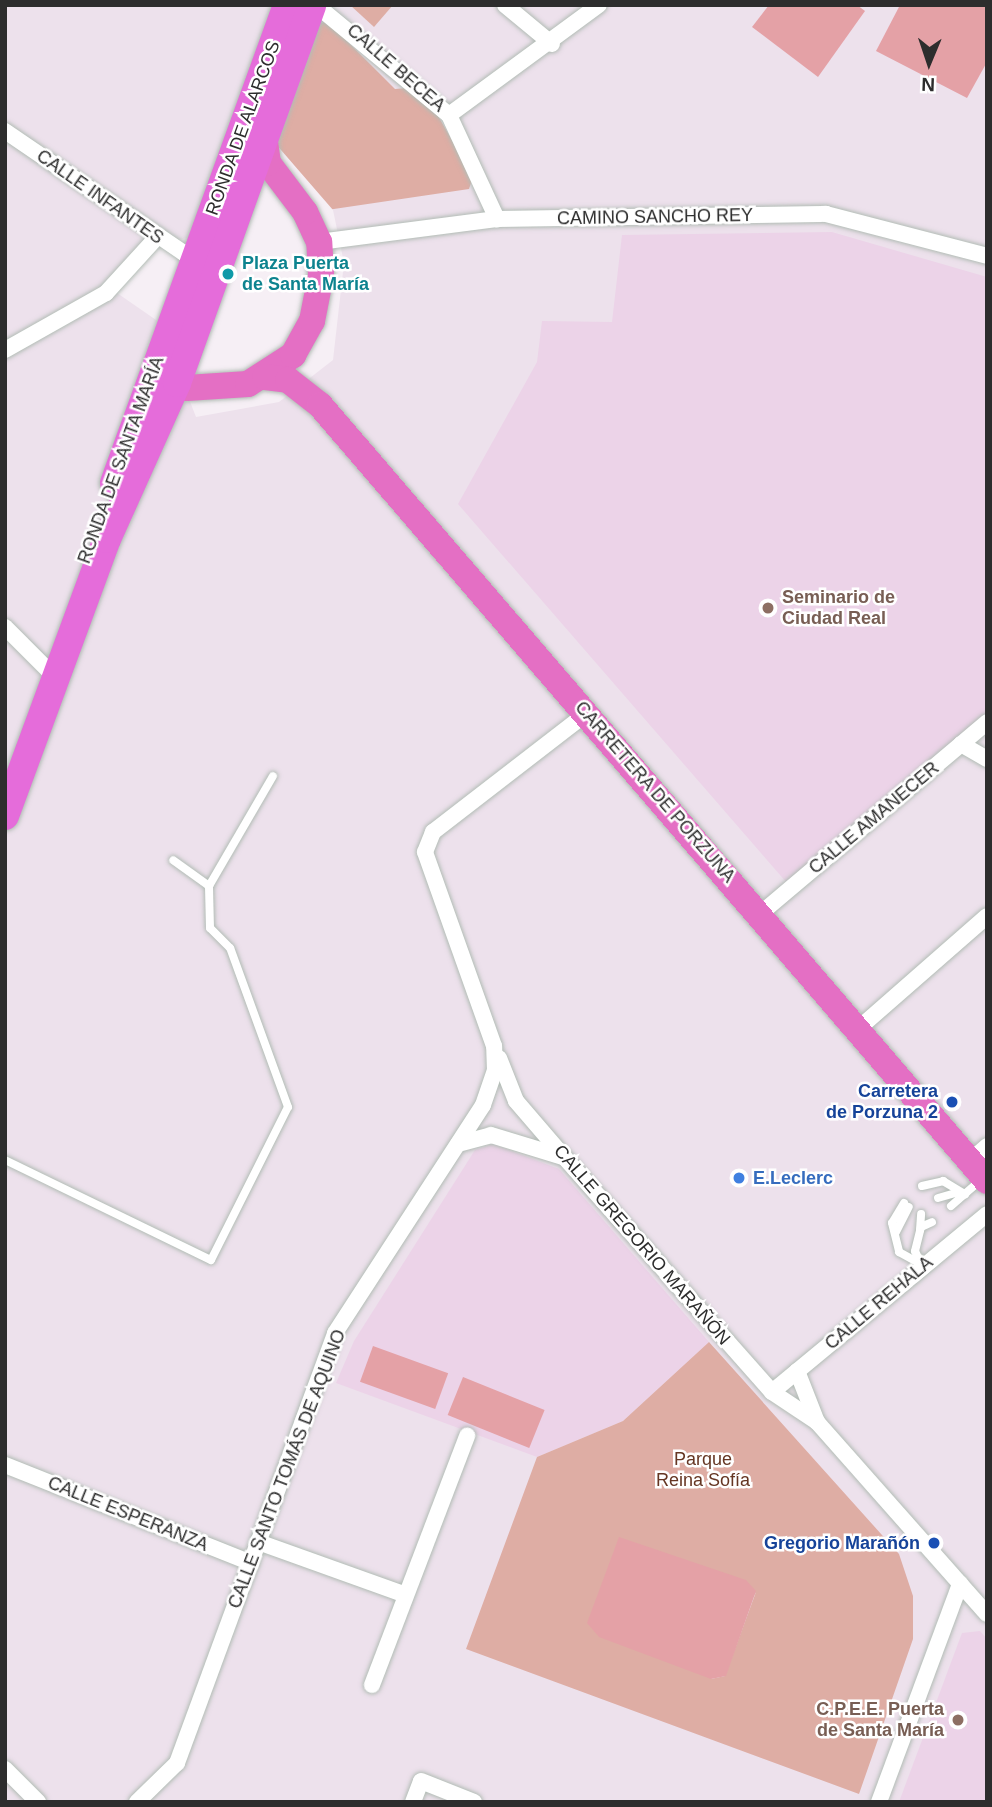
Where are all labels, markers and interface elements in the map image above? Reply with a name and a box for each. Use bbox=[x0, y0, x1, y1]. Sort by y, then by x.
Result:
street label: CALLE BECEA bbox=[342, 19, 450, 117]
north arrow bbox=[894, 28, 964, 98]
street label: RONDA DE ALARCOS bbox=[201, 37, 285, 219]
text: N bbox=[921, 74, 935, 95]
street label: CALLE INFANTES bbox=[32, 145, 168, 249]
street label: CAMINO SANCHO REY bbox=[557, 204, 753, 230]
place label: Plaza Puerta de Santa María bbox=[242, 253, 369, 296]
marker: Plaza Puerta de Santa María bbox=[220, 266, 236, 282]
street label: RONDA DE SANTA MARÍA bbox=[73, 353, 169, 567]
place label: Seminario de Ciudad Real bbox=[782, 587, 895, 630]
marker: Seminario de Ciudad Real bbox=[760, 600, 776, 616]
street label: CARRETERA DE PORZUNA bbox=[570, 697, 740, 887]
street label: CALLE AMANECER bbox=[804, 757, 944, 879]
place label: Carretera de Porzuna 2 bbox=[826, 1081, 938, 1124]
marker: Carretera de Porzuna 2 bbox=[944, 1094, 960, 1110]
street label: CALLE GREGORIO MARAÑÓN bbox=[549, 1141, 735, 1349]
place label: E.Leclerc bbox=[753, 1167, 833, 1189]
marker: E.Leclerc bbox=[731, 1170, 747, 1186]
street label: CALLE REHALA bbox=[821, 1252, 937, 1354]
street label: CALLE SANTO TOMÁS DE AQUINO bbox=[223, 1326, 351, 1612]
park label: Parque Reina Sofía bbox=[656, 1449, 750, 1492]
street label: CALLE ESPERANZA bbox=[45, 1472, 211, 1556]
place label: Gregorio Marañón bbox=[764, 1532, 920, 1554]
marker: Gregorio Marañón bbox=[926, 1535, 942, 1551]
place label: C.P.E.E. Puerta de Santa María bbox=[816, 1699, 944, 1742]
marker: C.P.E.E. Puerta de Santa María bbox=[950, 1712, 966, 1728]

